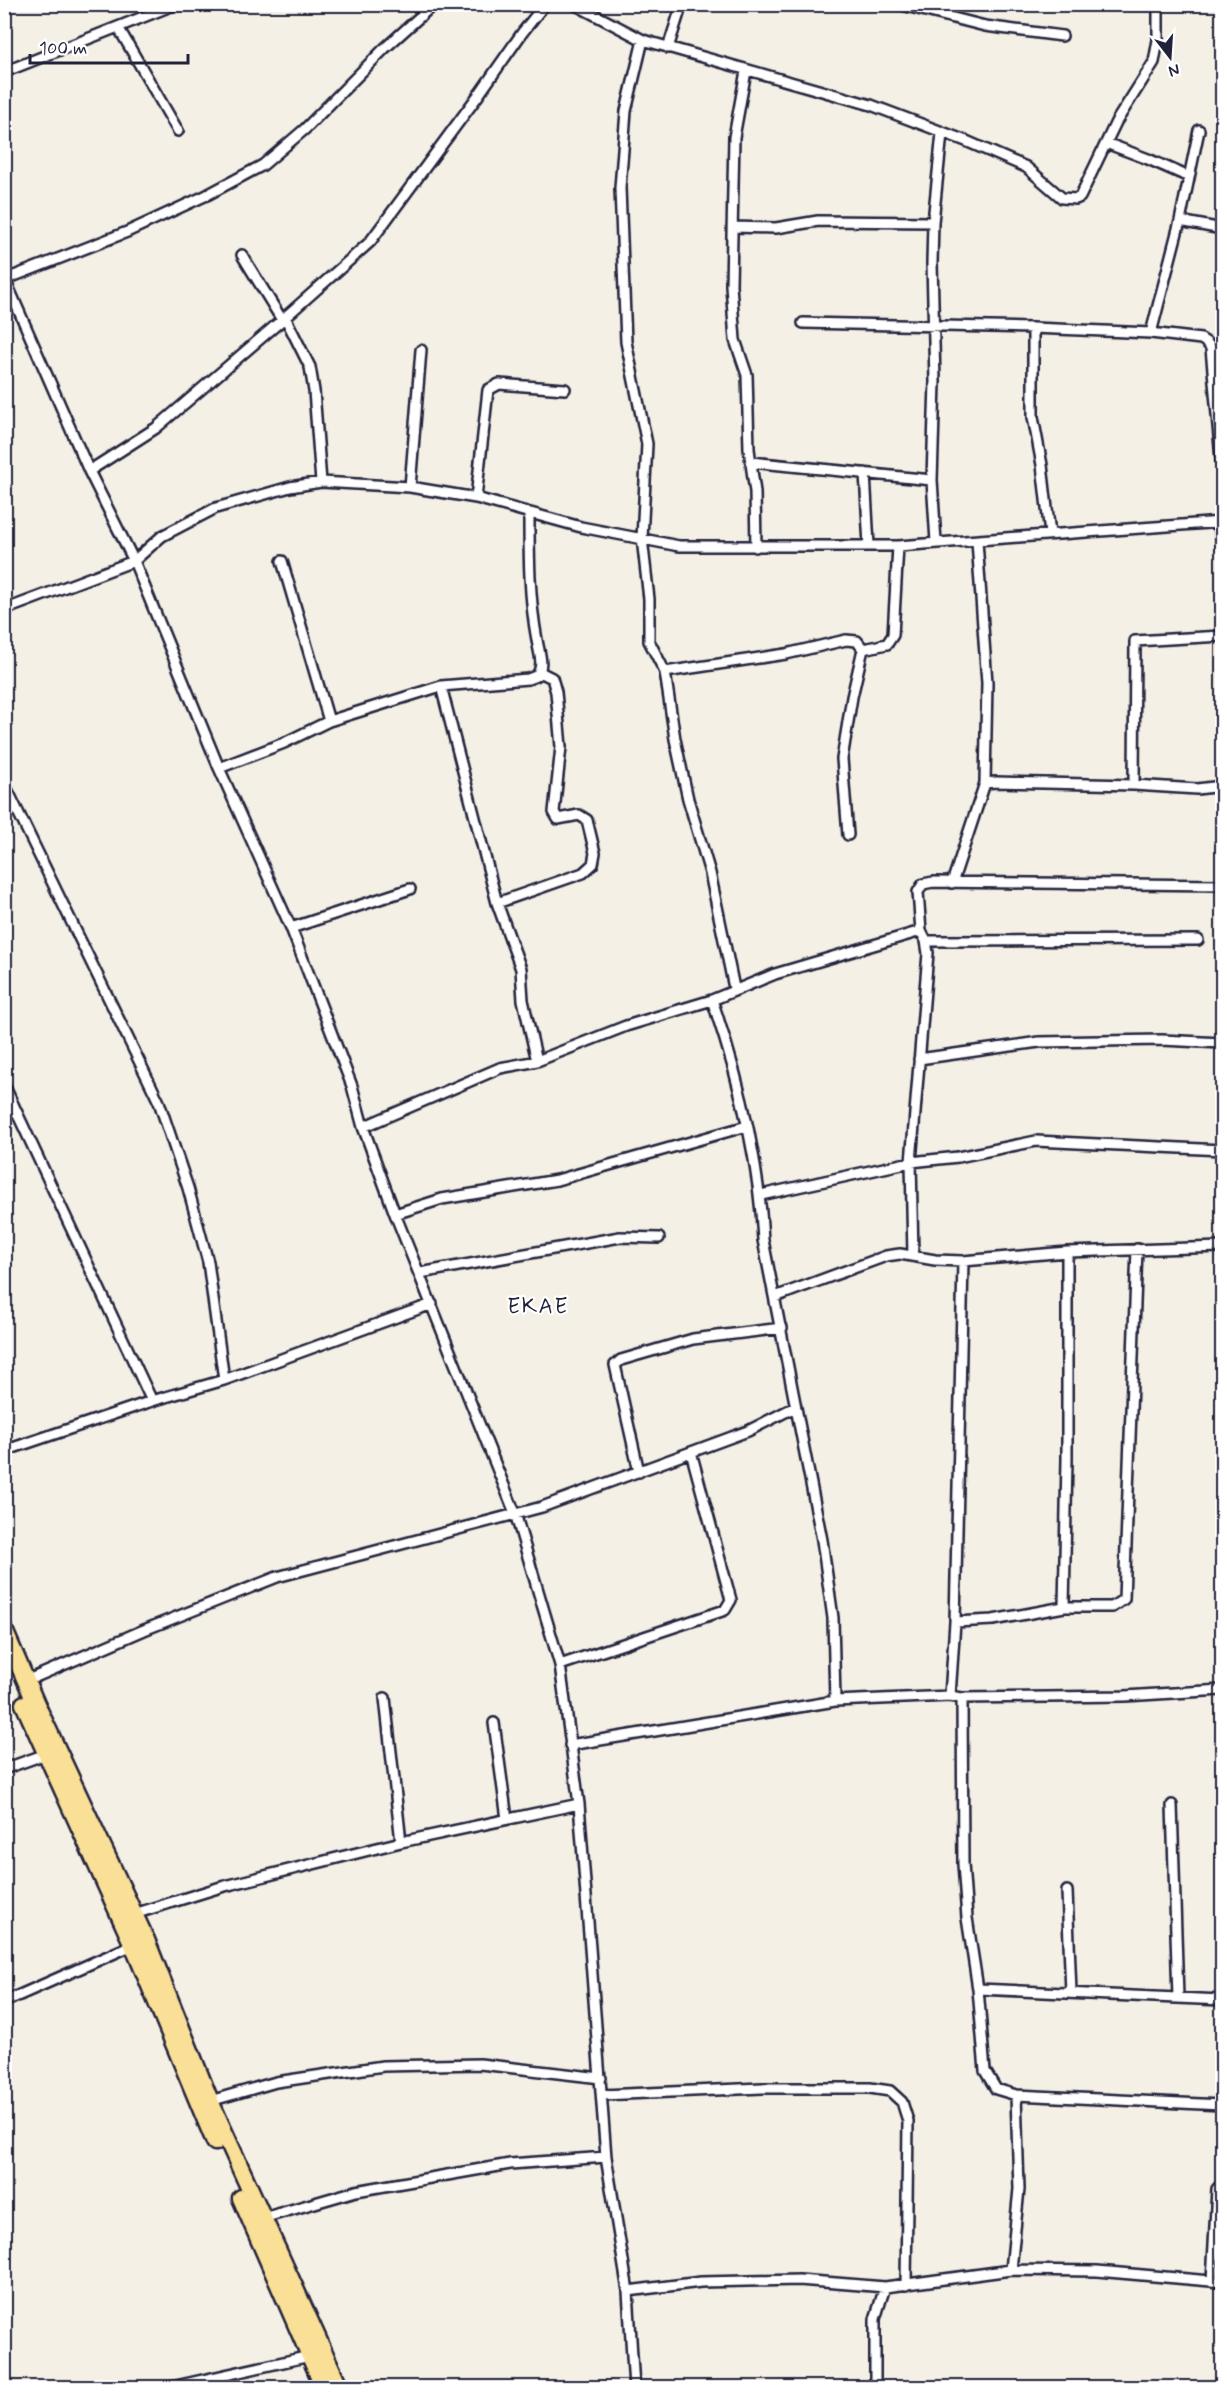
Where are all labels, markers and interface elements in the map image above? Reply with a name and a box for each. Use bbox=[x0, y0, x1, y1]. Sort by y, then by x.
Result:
scale bar bbox=[30, 27, 188, 65]
north arrow bbox=[1140, 27, 1200, 87]
text: 100 m bbox=[39, 37, 87, 61]
text: N bbox=[1166, 58, 1182, 82]
district label: EKAE bbox=[507, 1293, 569, 1321]

